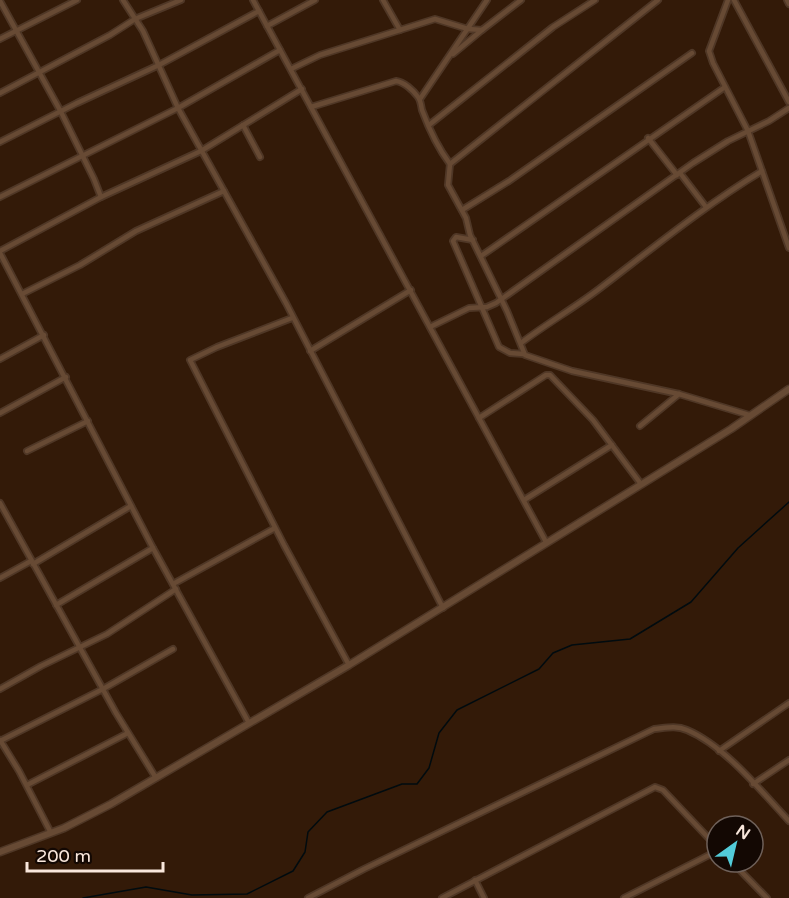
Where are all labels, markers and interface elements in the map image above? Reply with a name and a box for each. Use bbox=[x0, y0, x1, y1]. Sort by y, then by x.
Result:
north arrow bbox=[705, 814, 765, 874]
text: N bbox=[732, 821, 754, 844]
scale bar bbox=[27, 835, 164, 873]
text: 200 m bbox=[36, 845, 91, 867]

